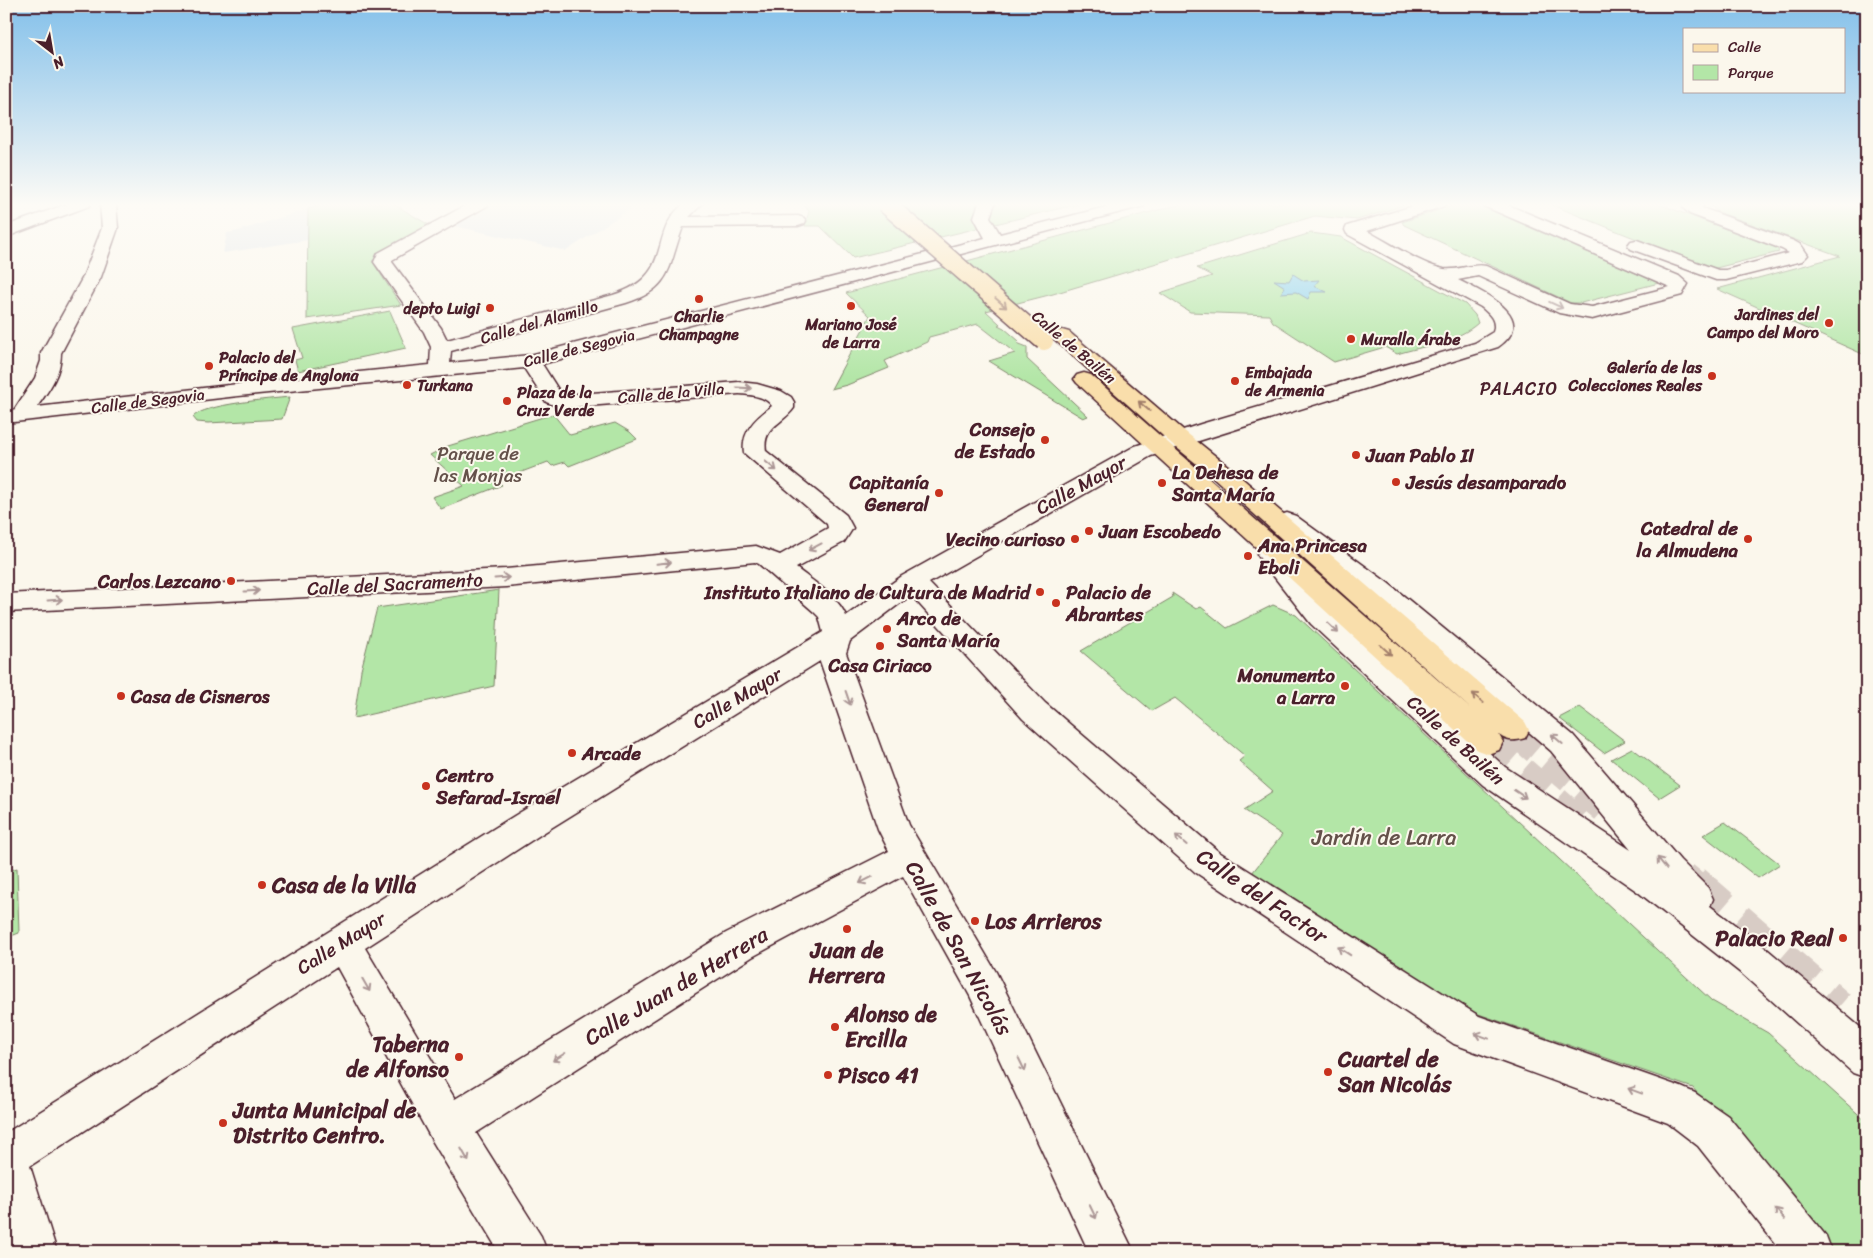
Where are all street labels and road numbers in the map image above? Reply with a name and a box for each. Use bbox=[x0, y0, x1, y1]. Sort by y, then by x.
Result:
street label: Calle del Alamillo bbox=[477, 291, 601, 353]
street label: Calle de Bailén bbox=[1025, 303, 1123, 392]
street label: Calle de Segovia bbox=[520, 320, 638, 376]
street label: Calle de la Villa bbox=[617, 374, 725, 412]
street label: Calle de Segovia bbox=[90, 380, 206, 422]
street label: Calle Mayor bbox=[1029, 446, 1134, 524]
street label: Calle del Sacramento bbox=[306, 563, 484, 605]
street label: Calle Mayor bbox=[686, 658, 789, 738]
street label: Calle de Bailén bbox=[1399, 687, 1513, 793]
street label: Calle del Factor bbox=[1188, 837, 1337, 956]
street label: Calle de San Nicolás bbox=[895, 853, 1024, 1044]
street label: Calle Mayor bbox=[290, 902, 393, 983]
street label: Calle Juan de Herrera bbox=[576, 915, 777, 1057]

